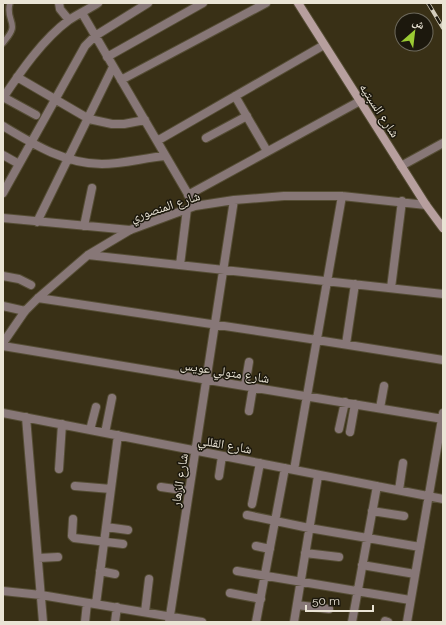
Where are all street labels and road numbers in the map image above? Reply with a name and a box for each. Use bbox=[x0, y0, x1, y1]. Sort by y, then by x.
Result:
street label: شارع السبتيه bbox=[355, 80, 403, 141]
street label: شارع المنصوري bbox=[128, 188, 203, 228]
street label: شارع متولي عويس bbox=[179, 357, 271, 389]
street label: شارع القللي bbox=[196, 432, 253, 460]
street label: شارع الزهار bbox=[168, 452, 193, 509]

